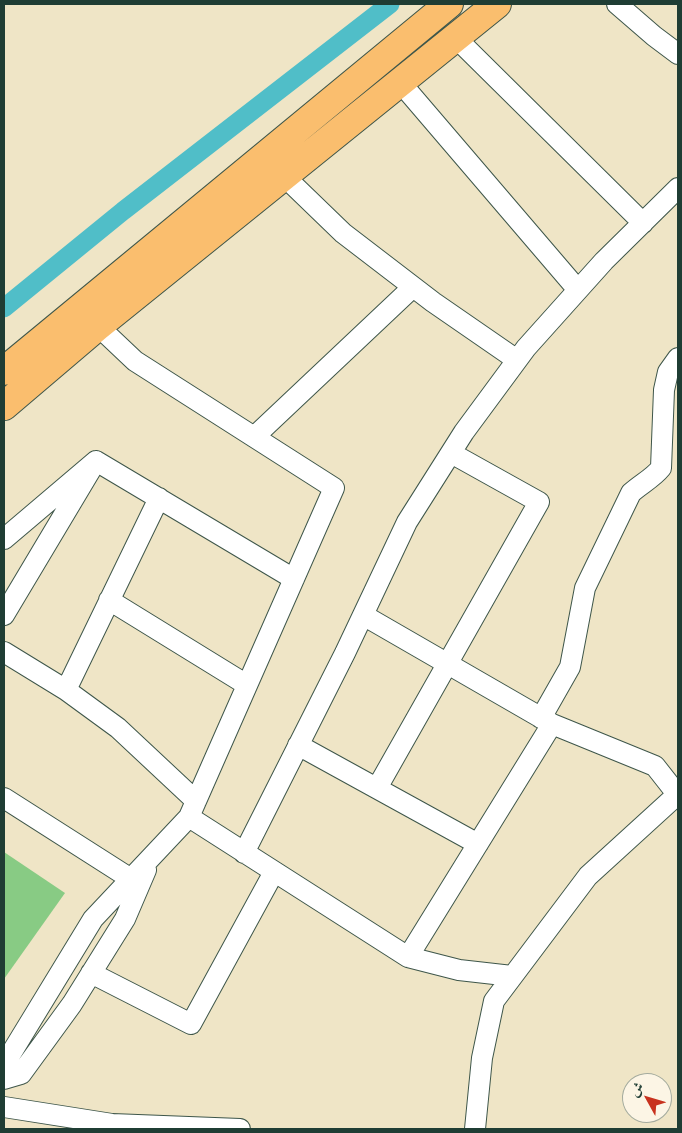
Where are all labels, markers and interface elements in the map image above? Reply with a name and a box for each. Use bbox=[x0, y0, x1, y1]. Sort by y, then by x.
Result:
north arrow bbox=[622, 1073, 672, 1123]
text: ش bbox=[625, 1078, 647, 1100]

